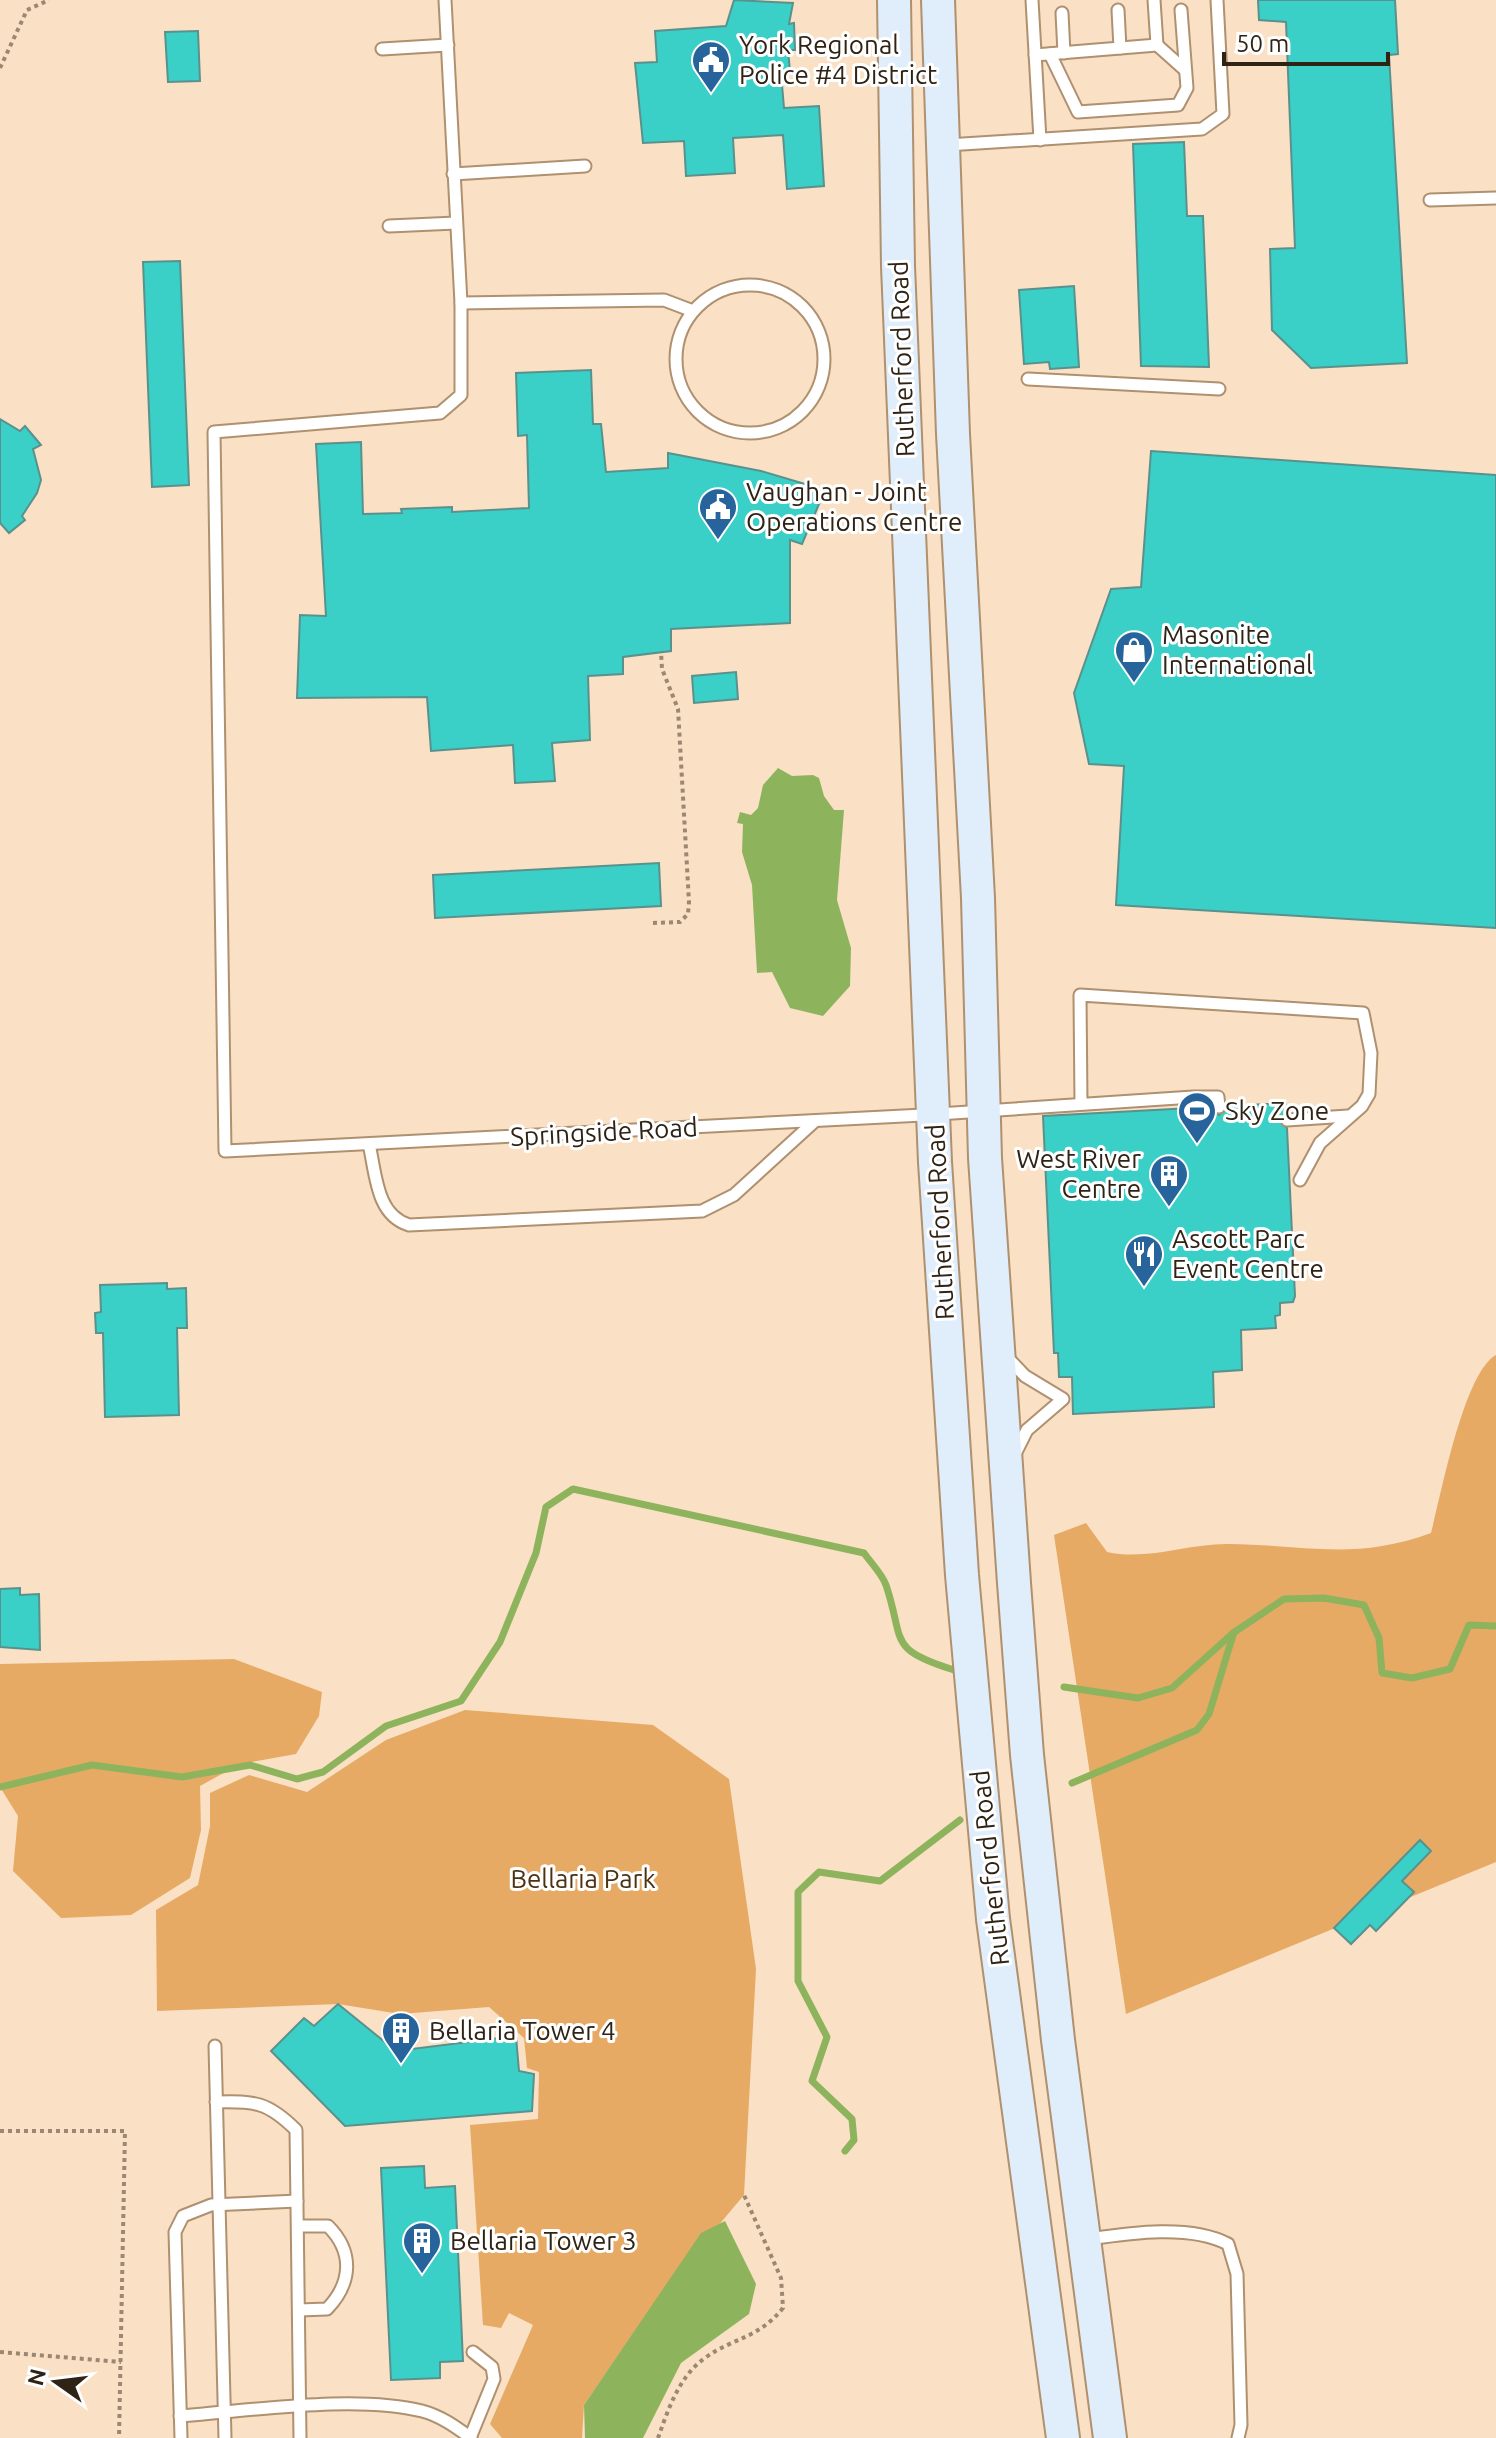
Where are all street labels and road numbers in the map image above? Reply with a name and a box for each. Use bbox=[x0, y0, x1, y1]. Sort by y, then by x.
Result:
street label: Rutherford Road bbox=[884, 260, 919, 458]
street label: Springside Road bbox=[509, 1112, 699, 1151]
street label: Rutherford Road bbox=[920, 1123, 959, 1321]
street label: Rutherford Road bbox=[965, 1769, 1014, 1967]

